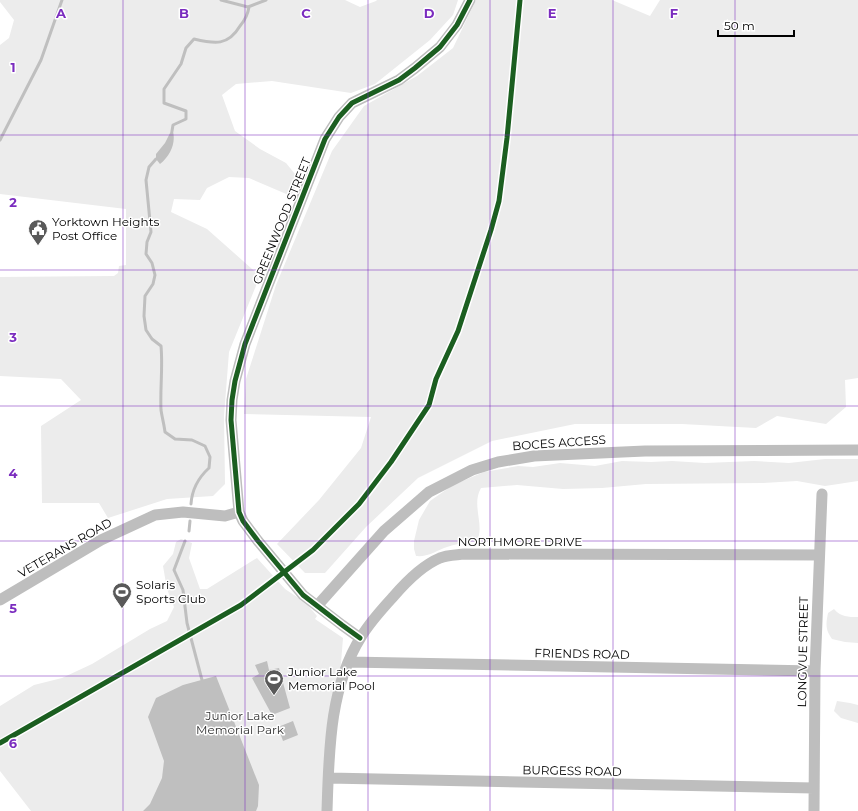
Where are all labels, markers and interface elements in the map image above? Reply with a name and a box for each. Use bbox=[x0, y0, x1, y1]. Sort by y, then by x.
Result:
text: A bbox=[55, 5, 67, 21]
text: B bbox=[179, 5, 189, 21]
text: C bbox=[301, 5, 311, 21]
text: D bbox=[424, 5, 435, 21]
text: E bbox=[548, 5, 557, 21]
text: F bbox=[670, 5, 678, 21]
scale bar bbox=[718, 12, 794, 38]
text: 50 m bbox=[724, 18, 755, 33]
text: 1 bbox=[10, 59, 16, 75]
street label: GREENWOOD STREET bbox=[249, 155, 314, 286]
text: 2 bbox=[9, 194, 17, 210]
place label: Yorktown Heights Post Office bbox=[52, 214, 160, 243]
public building icon: Yorktown Heights Post Office bbox=[27, 218, 49, 246]
text: 3 bbox=[8, 329, 17, 345]
street label: BOCES ACCESS bbox=[512, 432, 606, 453]
text: 4 bbox=[9, 465, 18, 481]
street label: VETERANS ROAD bbox=[15, 515, 114, 581]
street label: NORTHMORE DRIVE bbox=[458, 534, 582, 549]
place label: Solaris Sports Club bbox=[136, 577, 206, 606]
sports icon: Solaris Sports Club bbox=[111, 581, 133, 609]
street label: LONGVUE STREET bbox=[794, 596, 811, 708]
text: 5 bbox=[9, 600, 17, 616]
street label: FRIENDS ROAD bbox=[534, 645, 630, 662]
place label: Junior Lake Memorial Pool bbox=[287, 664, 375, 693]
sports icon: Junior Lake Memorial Pool bbox=[263, 668, 285, 696]
park label: Junior Lake Memorial Park bbox=[196, 708, 285, 737]
text: 6 bbox=[9, 735, 18, 751]
street label: BURGESS ROAD bbox=[522, 762, 622, 779]

